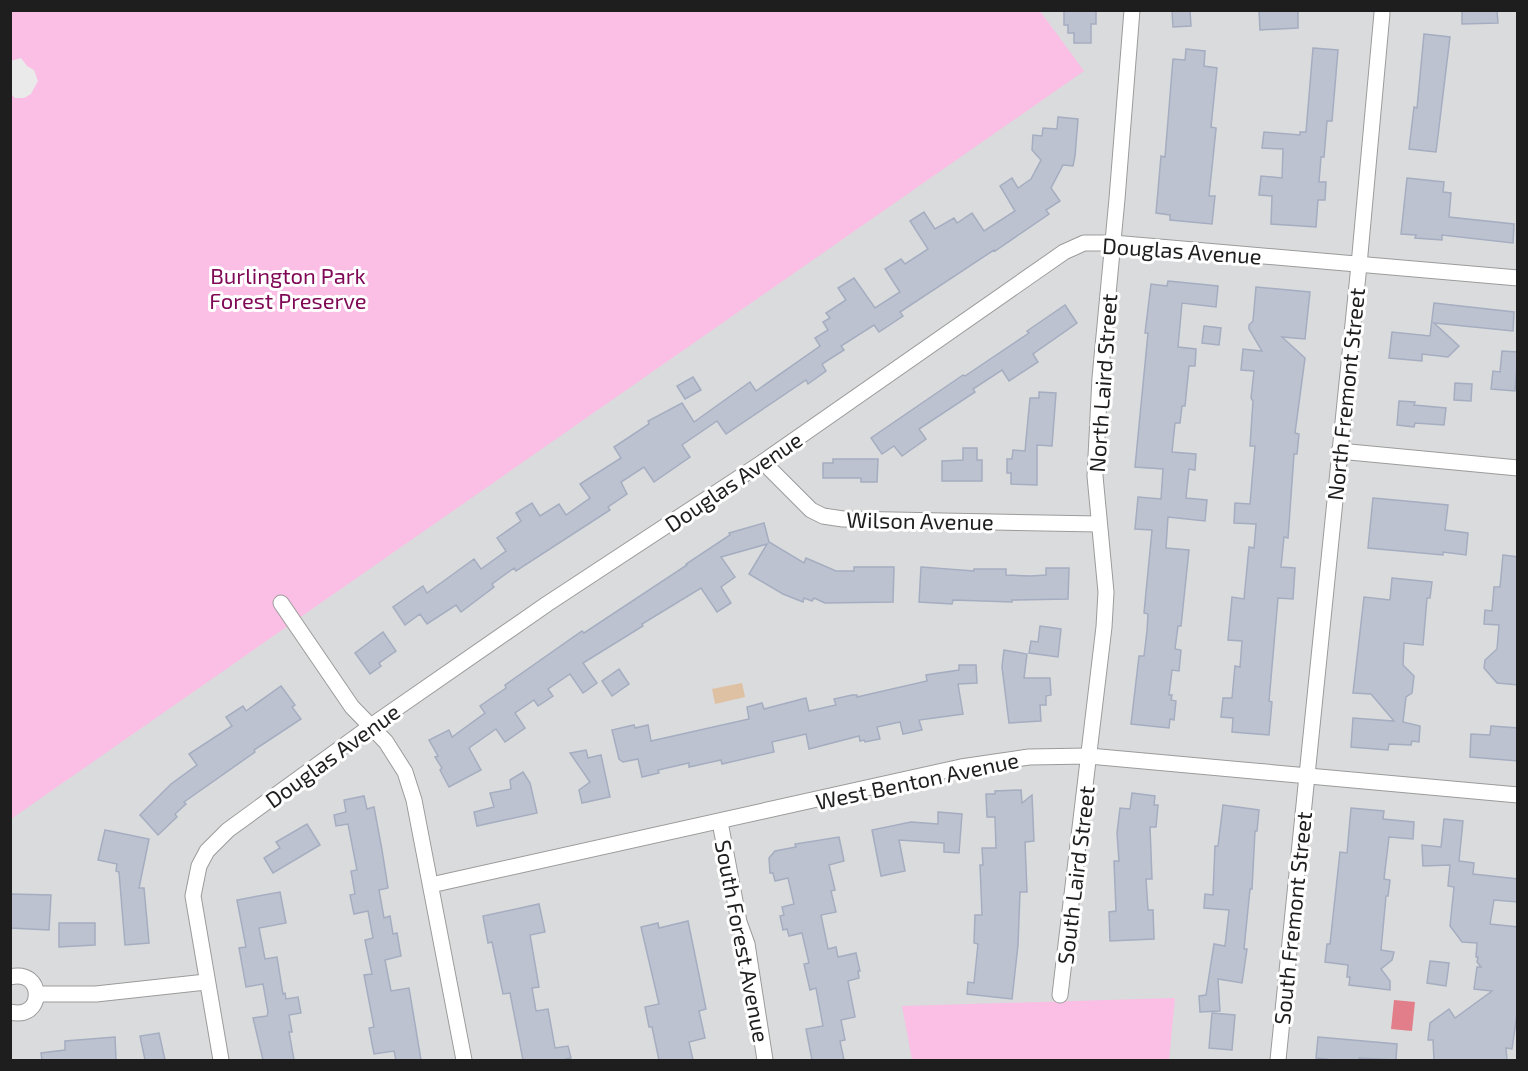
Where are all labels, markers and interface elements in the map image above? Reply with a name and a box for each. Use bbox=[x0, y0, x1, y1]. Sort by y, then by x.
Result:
street label: Douglas Avenue bbox=[1101, 231, 1263, 269]
park label: Burlington Park Forest Preserve bbox=[209, 262, 367, 313]
street label: North Fremont Street bbox=[1321, 286, 1369, 502]
street label: North Laird Street bbox=[1083, 293, 1121, 473]
street label: Douglas Avenue bbox=[659, 426, 807, 536]
street label: Wilson Avenue bbox=[846, 506, 994, 534]
street label: Douglas Avenue bbox=[260, 698, 404, 812]
street label: West Benton Avenue bbox=[813, 746, 1021, 814]
street label: South Laird Street bbox=[1051, 784, 1099, 966]
street label: South Fremont Street bbox=[1268, 810, 1316, 1026]
street label: South Forest Avenue bbox=[711, 838, 775, 1044]

